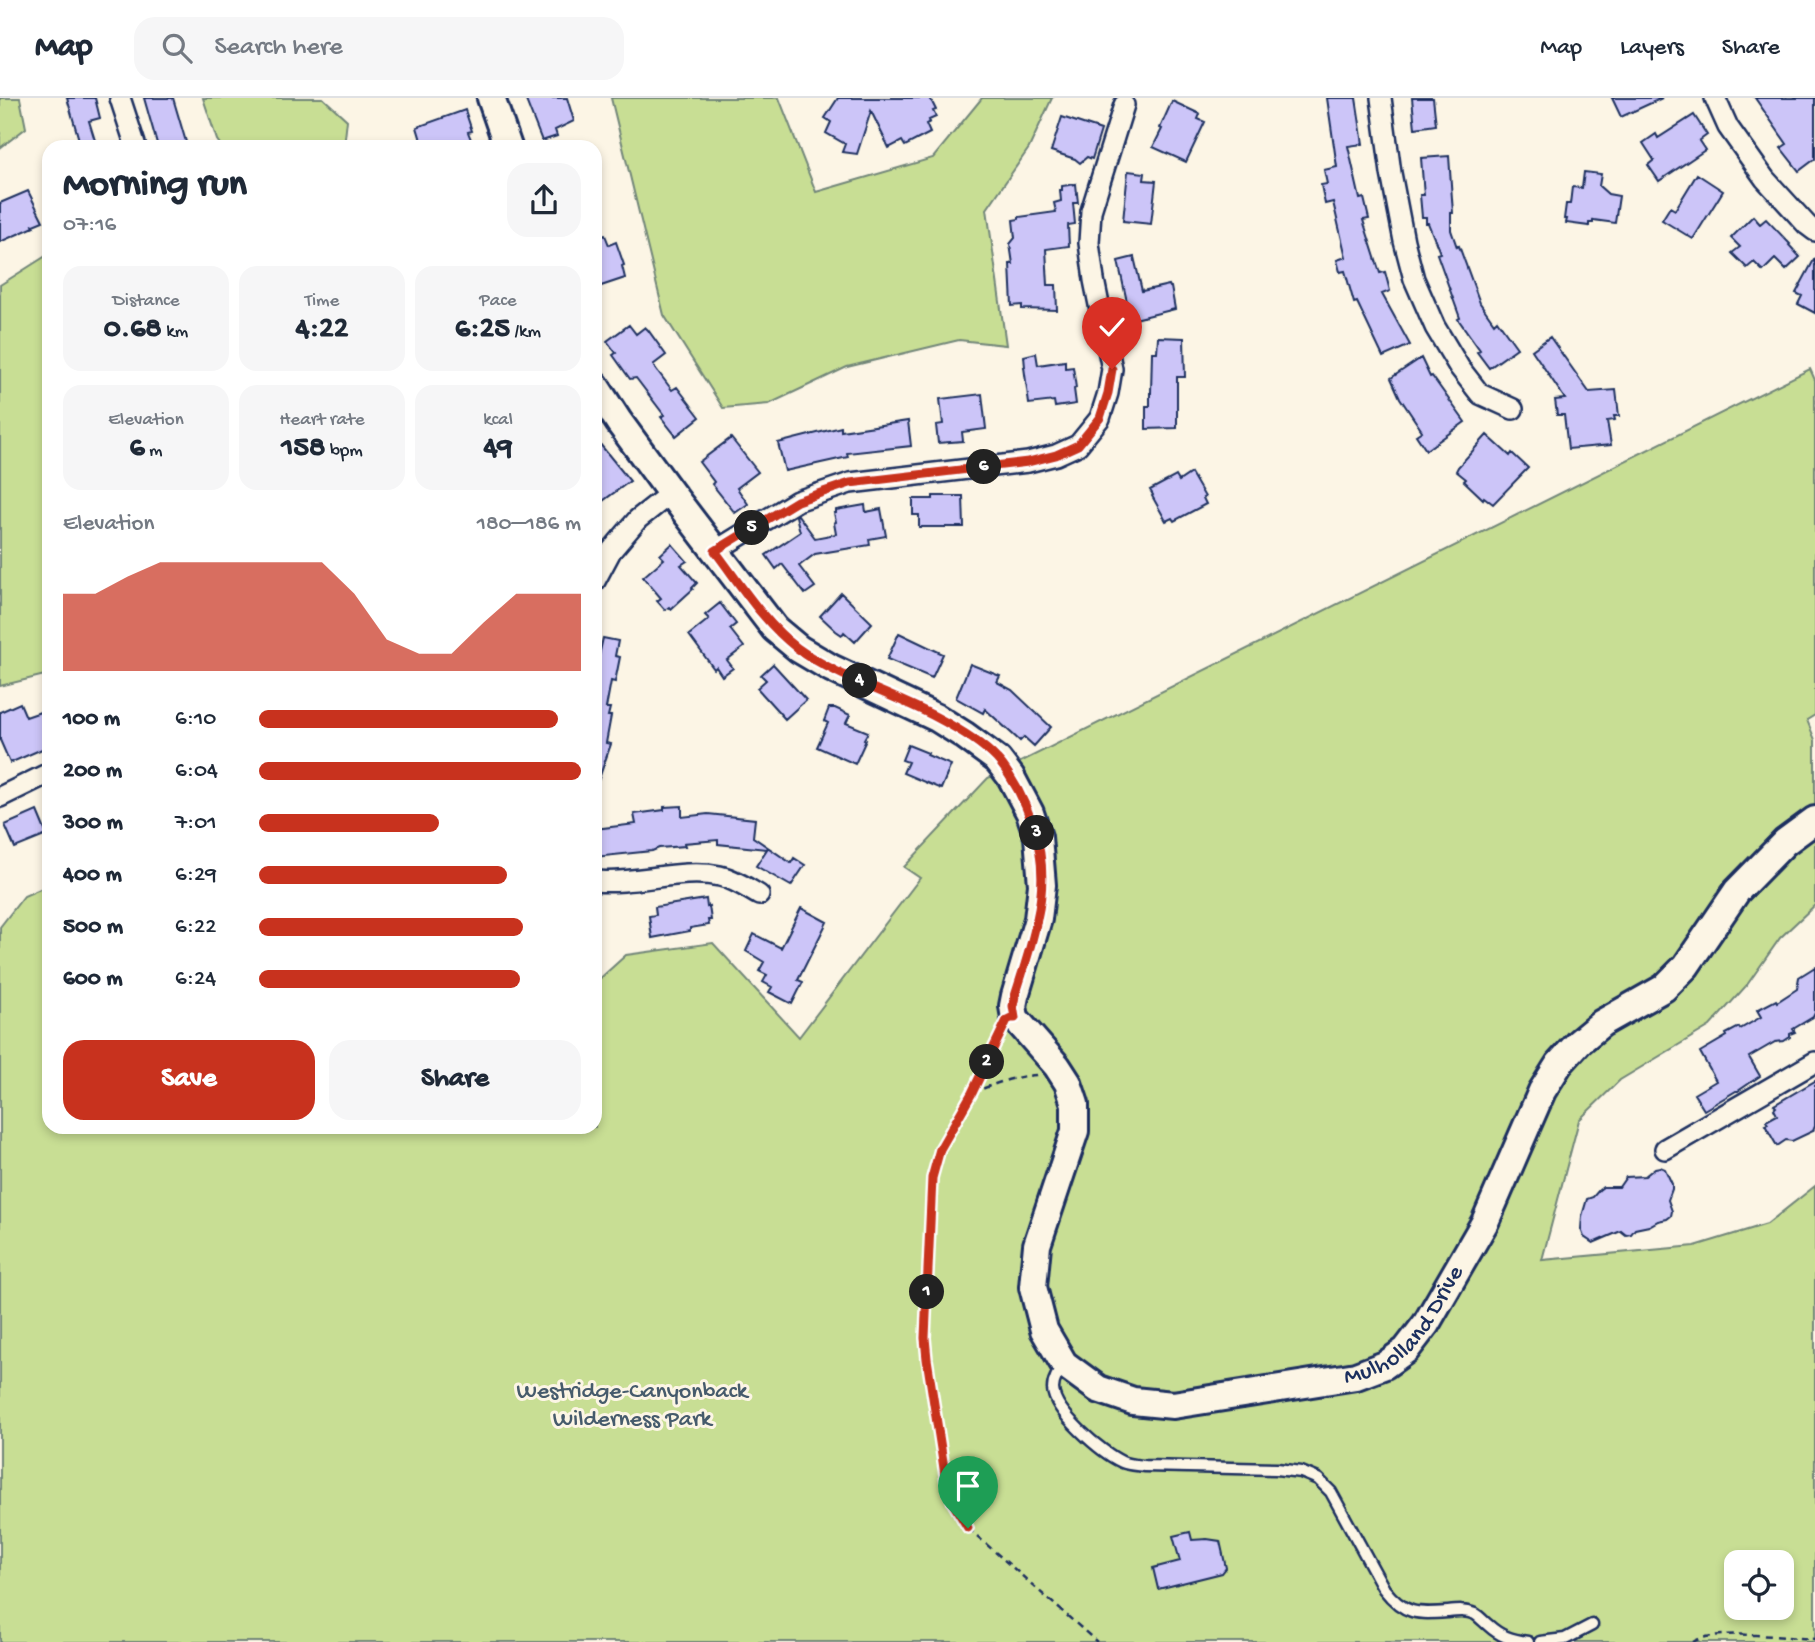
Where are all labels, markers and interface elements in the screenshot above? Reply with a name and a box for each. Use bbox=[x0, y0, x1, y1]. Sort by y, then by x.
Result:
search box bbox=[134, 17, 624, 80]
text: Map bbox=[35, 29, 92, 67]
icon: search bbox=[158, 29, 196, 67]
text: Search here bbox=[214, 33, 343, 64]
text: Map bbox=[1540, 34, 1582, 63]
text: Layers bbox=[1620, 34, 1684, 63]
text: Share bbox=[1722, 34, 1780, 63]
button: share bbox=[507, 163, 581, 237]
text: Morning run bbox=[63, 164, 247, 208]
text: 07:16 bbox=[63, 212, 116, 239]
text: Distance bbox=[112, 290, 180, 313]
text: Time bbox=[305, 290, 339, 313]
text: Pace bbox=[479, 290, 517, 313]
pin bbox=[1082, 297, 1142, 369]
icon: check bbox=[1093, 308, 1131, 346]
text: 0.68 bbox=[104, 313, 162, 348]
text: 4:22 bbox=[295, 313, 349, 348]
text: 6:25 bbox=[455, 313, 510, 348]
text: km bbox=[162, 321, 188, 344]
text: /km bbox=[510, 321, 541, 344]
text: Elevation bbox=[108, 409, 184, 432]
text: Heart rate bbox=[279, 409, 365, 432]
text: kcal bbox=[483, 409, 513, 432]
text: 6 bbox=[129, 432, 145, 467]
text: 158 bbox=[281, 432, 325, 467]
text: 49 bbox=[483, 432, 513, 467]
text: m bbox=[145, 440, 163, 463]
text: bpm bbox=[325, 440, 363, 463]
pin: 6 bbox=[967, 450, 1002, 484]
text: 6 bbox=[979, 455, 988, 478]
pin: 5 bbox=[734, 510, 770, 546]
text: Elevation bbox=[63, 511, 154, 538]
text: 180–186 m bbox=[477, 511, 581, 538]
text: 5 bbox=[747, 516, 757, 539]
pin: 4 bbox=[842, 664, 878, 698]
text: 4 bbox=[855, 669, 864, 692]
text: 100 m bbox=[63, 706, 120, 733]
text: 6:10 bbox=[175, 706, 216, 733]
text: 200 m bbox=[63, 758, 122, 785]
text: 6:04 bbox=[175, 758, 218, 785]
text: 300 m bbox=[63, 810, 123, 837]
text: 7:01 bbox=[175, 810, 217, 837]
pin: 3 bbox=[1020, 816, 1054, 850]
text: 3 bbox=[1032, 821, 1041, 844]
text: 400 m bbox=[63, 862, 122, 889]
text: 6:29 bbox=[175, 862, 217, 889]
text: 500 m bbox=[63, 914, 123, 941]
text: 6:22 bbox=[175, 914, 216, 941]
text: 600 m bbox=[63, 966, 123, 993]
text: 6:24 bbox=[175, 966, 216, 993]
button: Save bbox=[63, 1040, 315, 1120]
button: Share bbox=[329, 1040, 581, 1120]
pin: 2 bbox=[970, 1044, 1004, 1080]
text: 2 bbox=[982, 1050, 991, 1073]
street label: Mulholland Drive bbox=[1342, 1260, 1471, 1392]
pin: 1 bbox=[909, 1274, 944, 1310]
text: 1 bbox=[923, 1280, 930, 1303]
park label: Westridge-Canyonback Wilderness Park bbox=[516, 1378, 750, 1435]
pin bbox=[938, 1456, 998, 1528]
icon: arrive bbox=[949, 1467, 987, 1505]
map controls bbox=[1724, 1550, 1794, 1620]
button: locate bbox=[1724, 1550, 1794, 1620]

